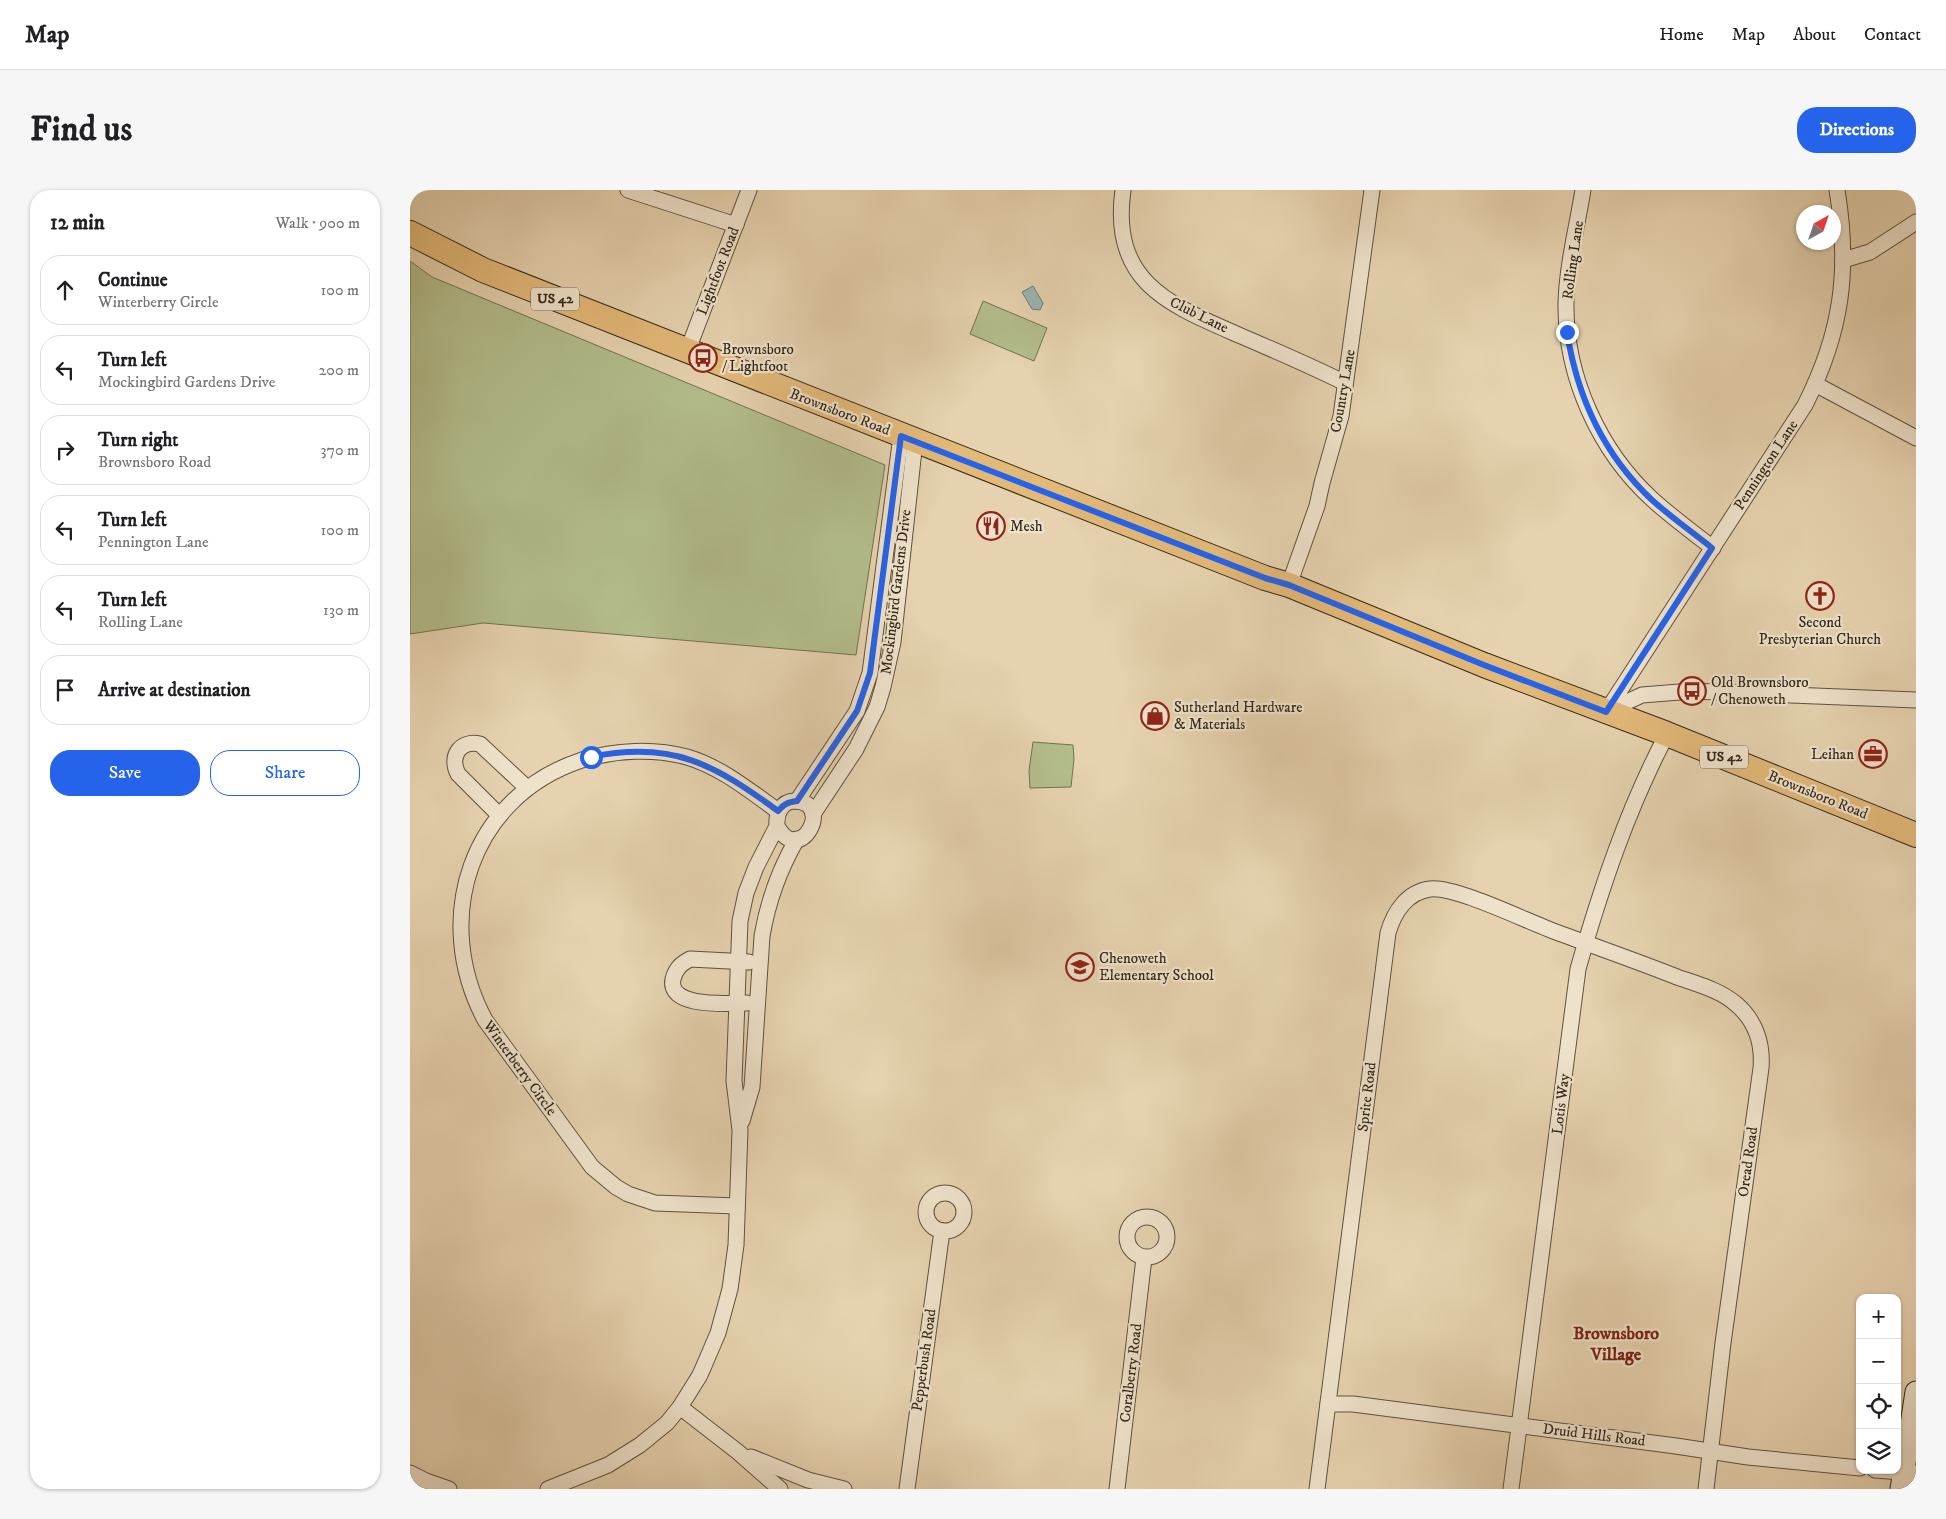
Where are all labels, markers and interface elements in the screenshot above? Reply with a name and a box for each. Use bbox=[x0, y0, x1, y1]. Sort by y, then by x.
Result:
text: Map bbox=[25, 20, 69, 50]
text: Home bbox=[1659, 24, 1704, 46]
text: Map bbox=[1732, 24, 1765, 46]
text: About bbox=[1793, 24, 1836, 46]
text: Contact bbox=[1864, 24, 1921, 46]
button: Directions bbox=[1797, 107, 1916, 153]
text: Find us bbox=[30, 108, 132, 152]
north arrow bbox=[1796, 205, 1841, 250]
text: 12 min bbox=[50, 210, 105, 236]
text: Walk · 900 m bbox=[275, 213, 360, 233]
street label: Rolling Lane bbox=[1558, 219, 1588, 301]
street label: Lightfoot Road bbox=[692, 224, 744, 318]
text: Continue bbox=[98, 269, 168, 292]
icon: ahead bbox=[51, 276, 79, 304]
text: 100 m bbox=[321, 280, 359, 300]
road number: US 42 bbox=[531, 288, 579, 310]
text: Winterberry Circle bbox=[98, 292, 219, 312]
street label: Club Lane bbox=[1166, 293, 1232, 337]
route end bbox=[1556, 321, 1579, 344]
place label: Brownsboro / Lightfoot bbox=[722, 340, 794, 376]
bus stop icon: Brownsboro / Lightfoot bbox=[688, 343, 718, 373]
street label: Country Lane bbox=[1326, 348, 1360, 434]
text: Turn left bbox=[98, 349, 167, 372]
icon: left bbox=[51, 356, 79, 384]
text: 200 m bbox=[318, 360, 359, 380]
text: Mockingbird Gardens Drive bbox=[98, 372, 275, 392]
street label: Brownsboro Road bbox=[787, 384, 893, 440]
street label: Pennington Lane bbox=[1730, 416, 1802, 514]
text: Turn right bbox=[98, 429, 178, 452]
icon: right bbox=[51, 436, 79, 464]
text: 370 m bbox=[321, 440, 359, 460]
text: Brownsboro Road bbox=[98, 452, 211, 472]
street label: Mockingbird Gardens Drive bbox=[876, 508, 916, 676]
text: Turn left bbox=[98, 509, 167, 532]
restaurant icon: Mesh bbox=[976, 511, 1006, 541]
icon: left bbox=[51, 516, 79, 544]
place label: Mesh bbox=[1010, 517, 1043, 536]
text: 100 m bbox=[321, 520, 359, 540]
text: Pennington Lane bbox=[98, 532, 209, 552]
church icon: Second Presbyterian Church bbox=[1805, 581, 1835, 611]
text: Turn left bbox=[98, 589, 167, 612]
icon: left bbox=[51, 596, 79, 624]
text: 130 m bbox=[323, 600, 359, 620]
text: Rolling Lane bbox=[98, 612, 183, 632]
place label: Second Presbyterian Church bbox=[1759, 613, 1881, 649]
place label: Old Brownsboro / Chenoweth bbox=[1711, 673, 1809, 709]
icon: arrive bbox=[51, 676, 79, 704]
bus stop icon: Old Brownsboro / Chenoweth bbox=[1677, 676, 1707, 706]
text: Arrive at destination bbox=[98, 679, 250, 702]
place label: Sutherland Hardware & Materials bbox=[1174, 698, 1302, 734]
shop icon: Sutherland Hardware & Materials bbox=[1140, 701, 1170, 731]
office icon: Leihan bbox=[1858, 739, 1888, 769]
place label: Leihan bbox=[1811, 745, 1854, 764]
route start bbox=[580, 746, 603, 769]
road number: US 42 bbox=[1700, 746, 1748, 768]
button: Save bbox=[50, 750, 200, 796]
button: Share bbox=[210, 750, 360, 796]
street label: Brownsboro Road bbox=[1765, 766, 1871, 824]
place label: Chenoweth Elementary School bbox=[1099, 949, 1214, 985]
school or university icon: Chenoweth Elementary School bbox=[1065, 952, 1095, 982]
street label: Winterberry Circle bbox=[478, 1016, 561, 1119]
street label: Sprite Road bbox=[1353, 1061, 1381, 1133]
street label: Lotis Way bbox=[1548, 1072, 1574, 1136]
street label: Oread Road bbox=[1734, 1125, 1762, 1198]
map controls bbox=[1856, 1294, 1901, 1474]
button: + bbox=[1856, 1294, 1901, 1339]
street label: Pepperbush Road bbox=[907, 1307, 941, 1412]
street label: Coralberry Road bbox=[1116, 1322, 1147, 1424]
district label: Brownsboro Village bbox=[1573, 1323, 1659, 1366]
button: − bbox=[1856, 1339, 1901, 1384]
button: locate bbox=[1856, 1384, 1901, 1429]
street label: Druid Hills Road bbox=[1542, 1419, 1647, 1451]
button: layers bbox=[1856, 1429, 1901, 1474]

